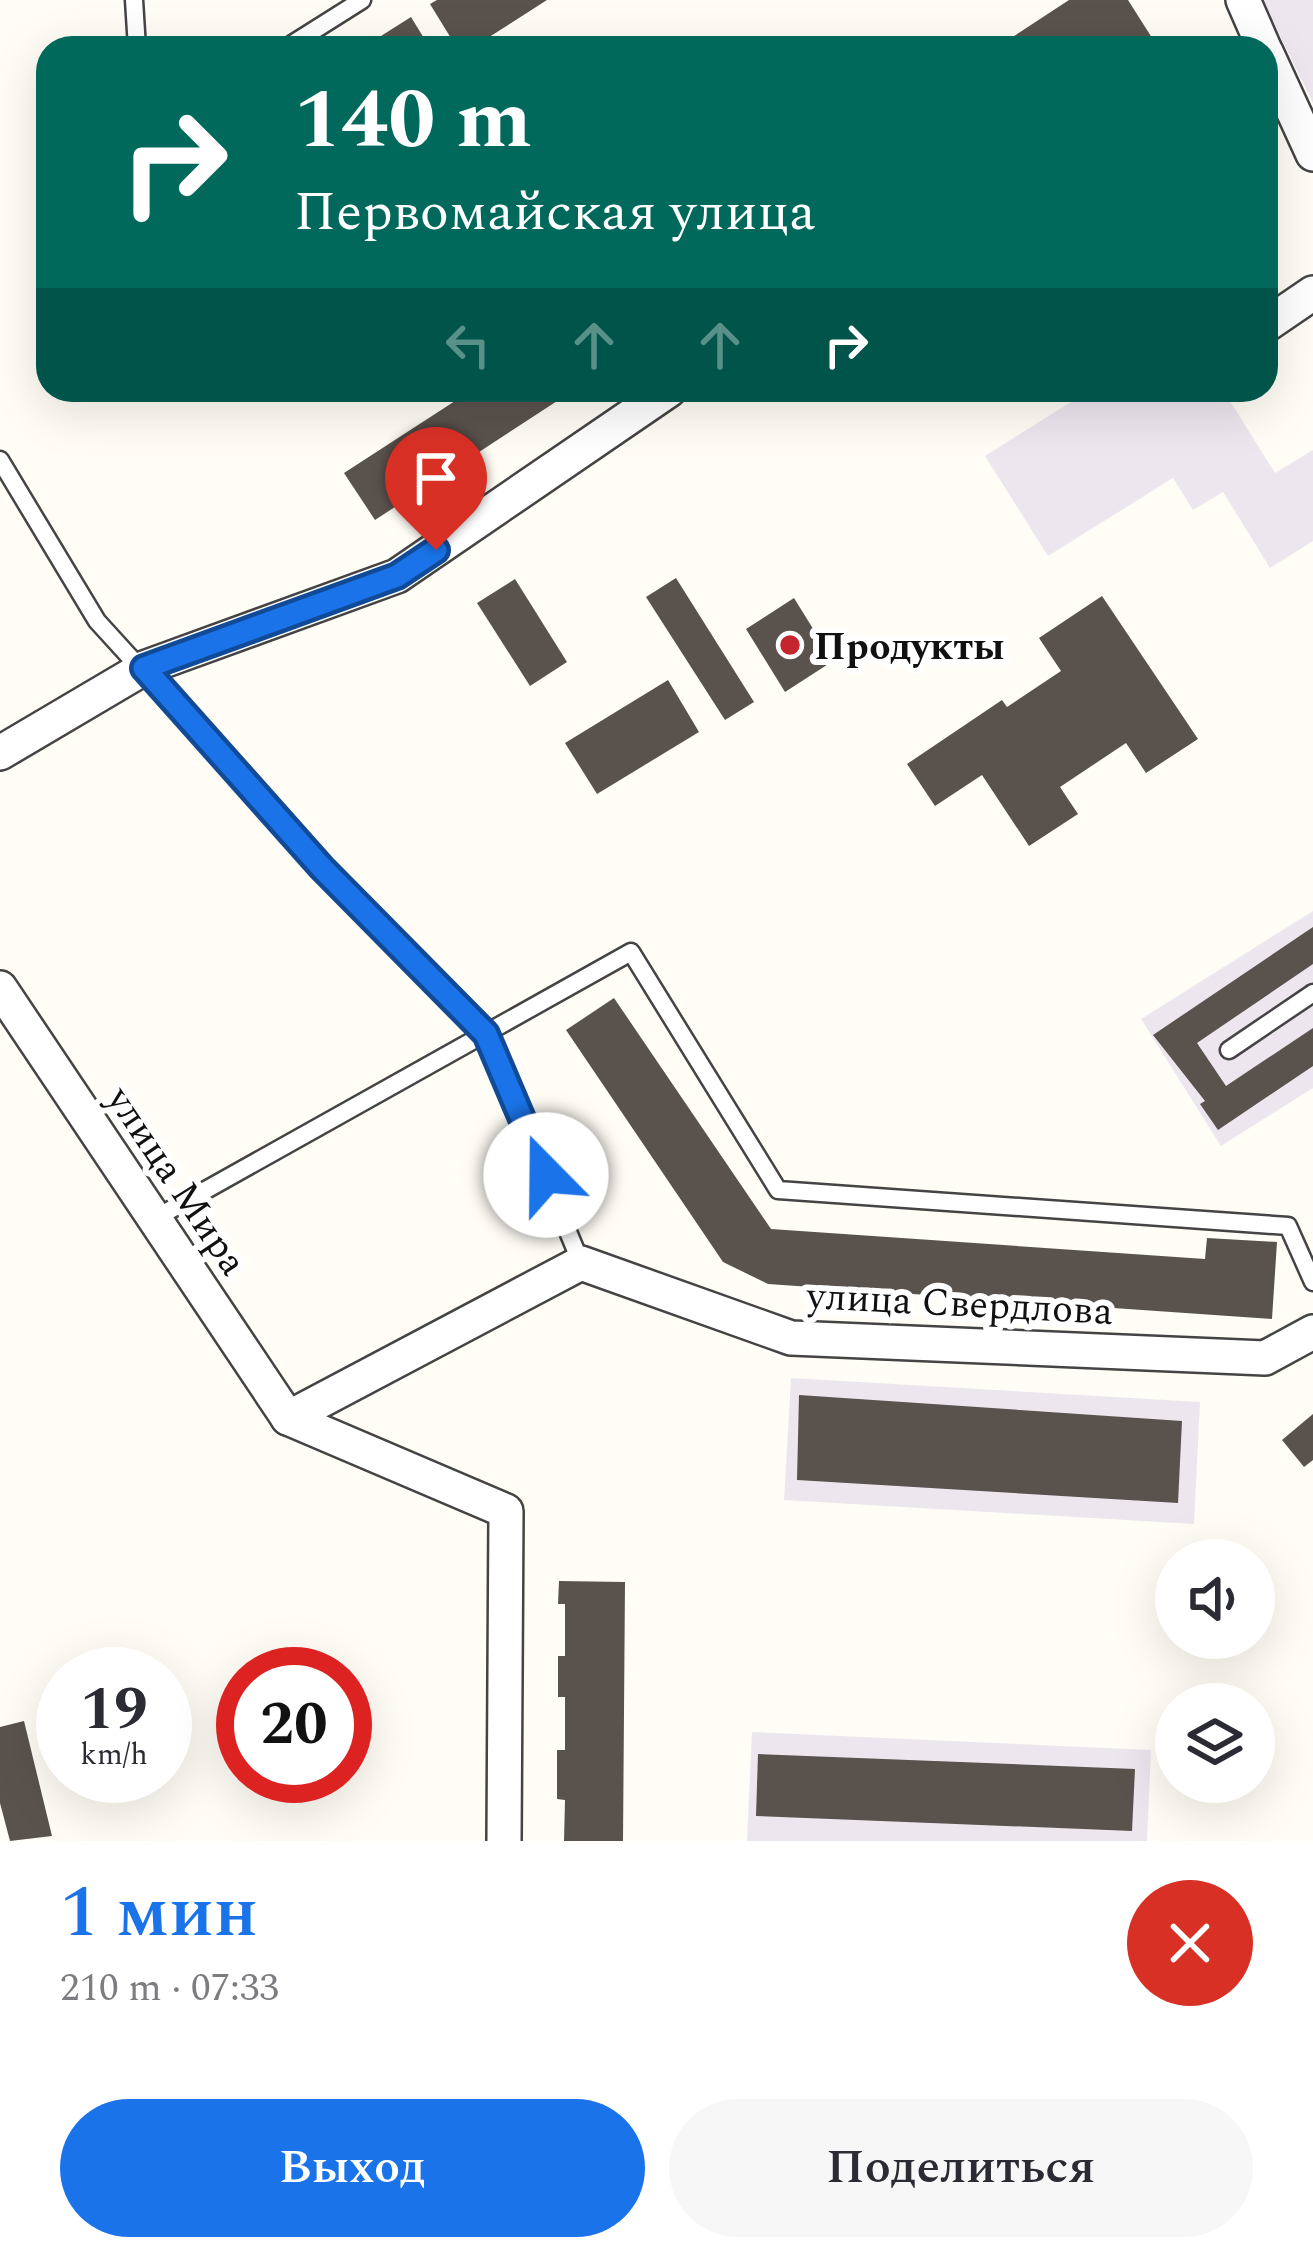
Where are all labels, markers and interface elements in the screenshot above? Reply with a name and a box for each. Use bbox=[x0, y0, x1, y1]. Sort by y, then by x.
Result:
text: 140 m bbox=[294, 57, 532, 185]
icon: right bbox=[96, 84, 252, 240]
text: Первомайская улица bbox=[294, 172, 816, 254]
icon: left bbox=[435, 312, 501, 378]
icon: ahead bbox=[561, 312, 627, 378]
icon: ahead bbox=[687, 312, 753, 378]
icon: right bbox=[813, 312, 879, 378]
pin bbox=[385, 427, 487, 550]
icon: arrive bbox=[403, 445, 469, 511]
place label: Продукты bbox=[814, 618, 1005, 677]
marker: Продукты bbox=[777, 632, 803, 658]
street label: улица Мира bbox=[90, 1074, 261, 1288]
position arrow bbox=[483, 1112, 609, 1238]
street label: улица Свердлова bbox=[804, 1267, 1114, 1342]
map controls bbox=[1155, 1539, 1275, 1803]
button: sound bbox=[1155, 1539, 1275, 1659]
speed limit sign: 20 bbox=[216, 1647, 372, 1803]
text: 19 bbox=[80, 1664, 148, 1756]
button: layers bbox=[1155, 1683, 1275, 1803]
text: km/h bbox=[80, 1732, 148, 1778]
text: 1 мин bbox=[60, 1859, 258, 1968]
button: close bbox=[1127, 1880, 1253, 2006]
text: 210 m · 07:33 bbox=[60, 1959, 279, 2018]
button: Выход bbox=[60, 2099, 645, 2237]
button: Поделиться bbox=[669, 2099, 1253, 2237]

